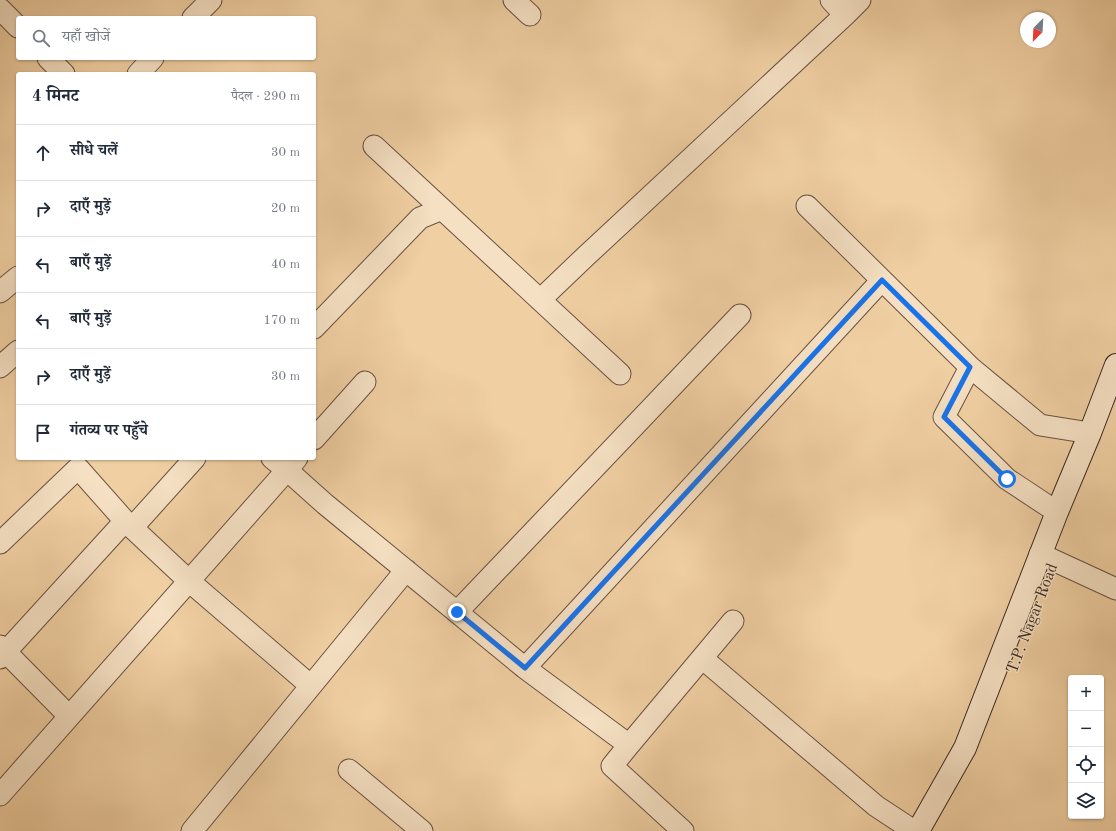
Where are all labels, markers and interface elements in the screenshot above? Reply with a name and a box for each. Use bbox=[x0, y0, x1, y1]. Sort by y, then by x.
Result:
north arrow bbox=[1020, 12, 1056, 48]
search box bbox=[16, 16, 316, 60]
icon: search bbox=[30, 27, 52, 49]
text: यहाँ खोजें bbox=[62, 30, 110, 45]
text: 4 मिनट bbox=[32, 88, 79, 105]
text: पैदल · 290 m bbox=[231, 90, 300, 103]
icon: ahead bbox=[32, 142, 54, 164]
text: सीधे चलें bbox=[70, 144, 118, 159]
text: 30 m bbox=[271, 146, 300, 159]
icon: right bbox=[32, 198, 54, 220]
text: दाएँ मुड़ें bbox=[70, 200, 111, 215]
text: 20 m bbox=[271, 202, 300, 215]
icon: left bbox=[32, 254, 54, 276]
text: बाएँ मुड़ें bbox=[70, 256, 111, 271]
text: 40 m bbox=[271, 258, 300, 271]
icon: left bbox=[32, 310, 54, 332]
text: बाएँ मुड़ें bbox=[70, 312, 111, 327]
text: 170 m bbox=[263, 314, 300, 327]
icon: right bbox=[32, 366, 54, 388]
text: दाएँ मुड़ें bbox=[70, 368, 111, 383]
text: 30 m bbox=[271, 370, 300, 383]
icon: arrive bbox=[32, 422, 54, 444]
text: गंतव्य पर पहुँचे bbox=[70, 424, 148, 439]
route start bbox=[998, 470, 1016, 488]
street label: T.P. Nagar Road bbox=[1004, 561, 1061, 676]
route end bbox=[448, 603, 466, 621]
map controls bbox=[1068, 675, 1104, 819]
button: + bbox=[1068, 675, 1104, 711]
button: − bbox=[1068, 711, 1104, 747]
button: locate bbox=[1068, 747, 1104, 783]
button: layers bbox=[1068, 783, 1104, 819]

